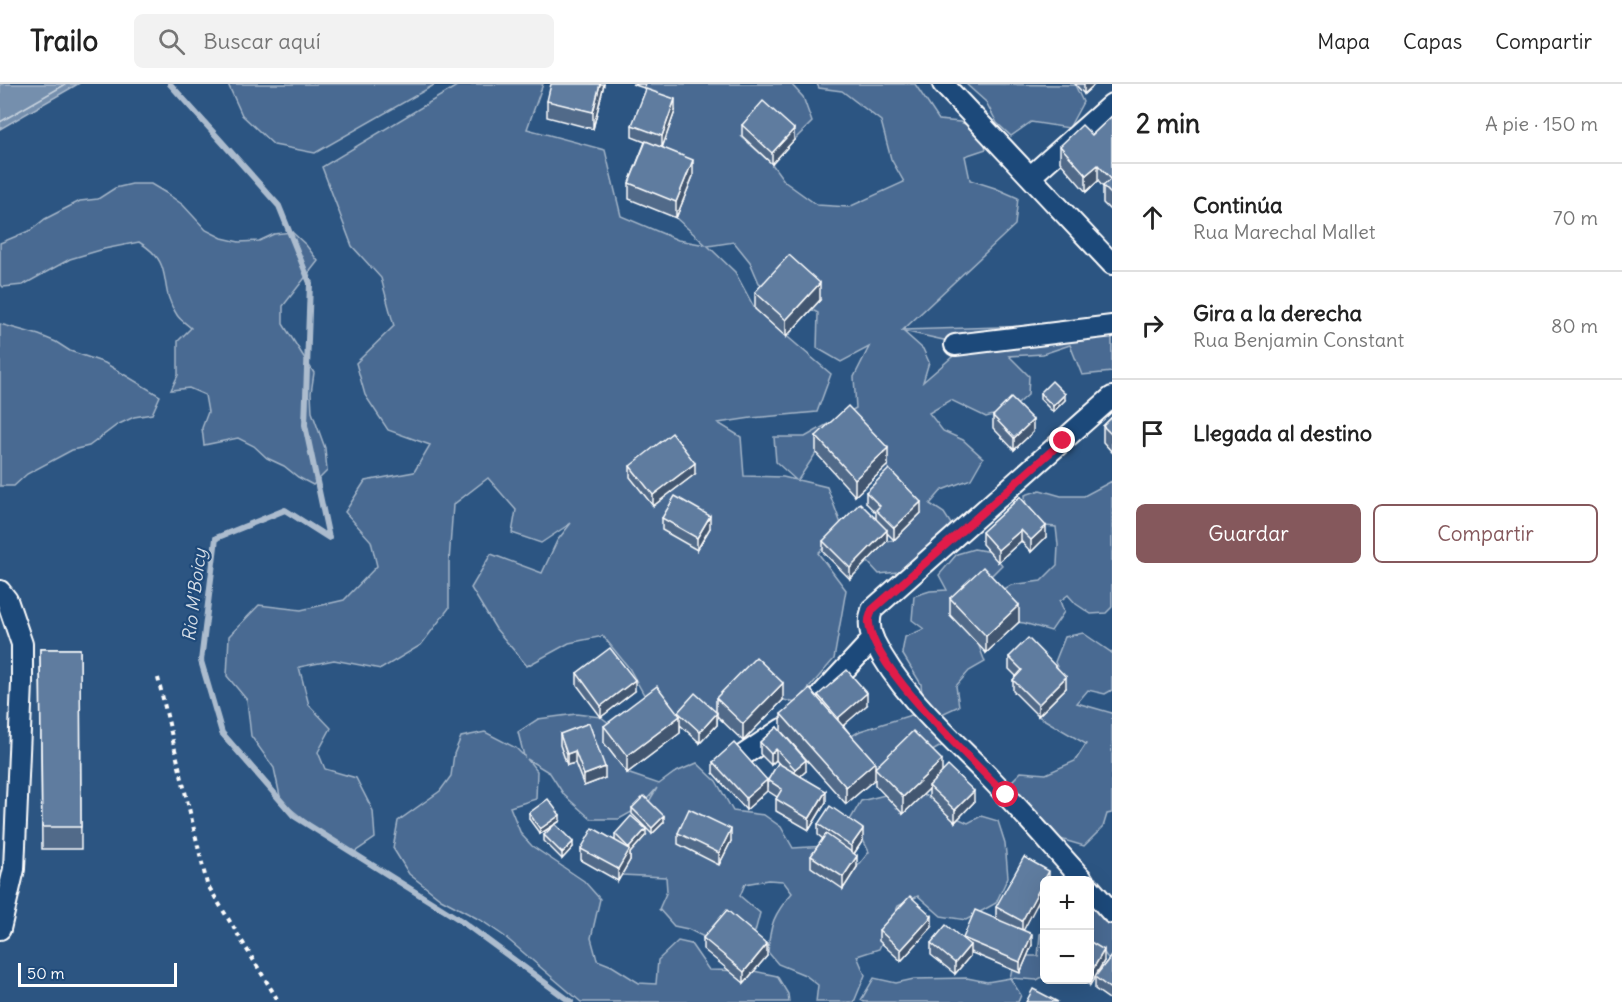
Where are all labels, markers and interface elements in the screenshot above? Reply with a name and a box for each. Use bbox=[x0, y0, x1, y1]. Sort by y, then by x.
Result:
search box bbox=[134, 14, 554, 68]
text: Trailo bbox=[30, 23, 98, 59]
icon: search bbox=[155, 25, 188, 58]
text: Buscar aquí bbox=[203, 27, 321, 55]
text: Mapa bbox=[1317, 28, 1370, 55]
text: Capas bbox=[1403, 28, 1462, 55]
text: Compartir bbox=[1495, 28, 1592, 55]
text: 2 min bbox=[1136, 107, 1200, 140]
text: A pie · 150 m bbox=[1485, 111, 1598, 136]
text: Continúa bbox=[1193, 191, 1282, 219]
icon: ahead bbox=[1136, 201, 1169, 234]
text: 70 m bbox=[1553, 205, 1598, 230]
text: Rua Marechal Mallet bbox=[1193, 219, 1376, 244]
text: Gira a la derecha bbox=[1193, 299, 1362, 327]
icon: right bbox=[1136, 309, 1169, 342]
text: 80 m bbox=[1551, 313, 1598, 338]
text: Rua Benjamin Constant bbox=[1193, 327, 1404, 352]
icon: arrive bbox=[1136, 417, 1169, 450]
text: Llegada al destino bbox=[1193, 419, 1372, 447]
route end bbox=[1049, 427, 1075, 453]
button: Guardar bbox=[1136, 504, 1361, 563]
button: Compartir bbox=[1373, 504, 1598, 563]
water label: Rio M'Boicy bbox=[177, 546, 211, 643]
route start bbox=[992, 781, 1018, 807]
map controls bbox=[1040, 876, 1094, 984]
button: + bbox=[1040, 876, 1094, 930]
button: − bbox=[1040, 930, 1094, 984]
scale bar bbox=[18, 960, 177, 988]
text: 50 m bbox=[27, 963, 65, 983]

